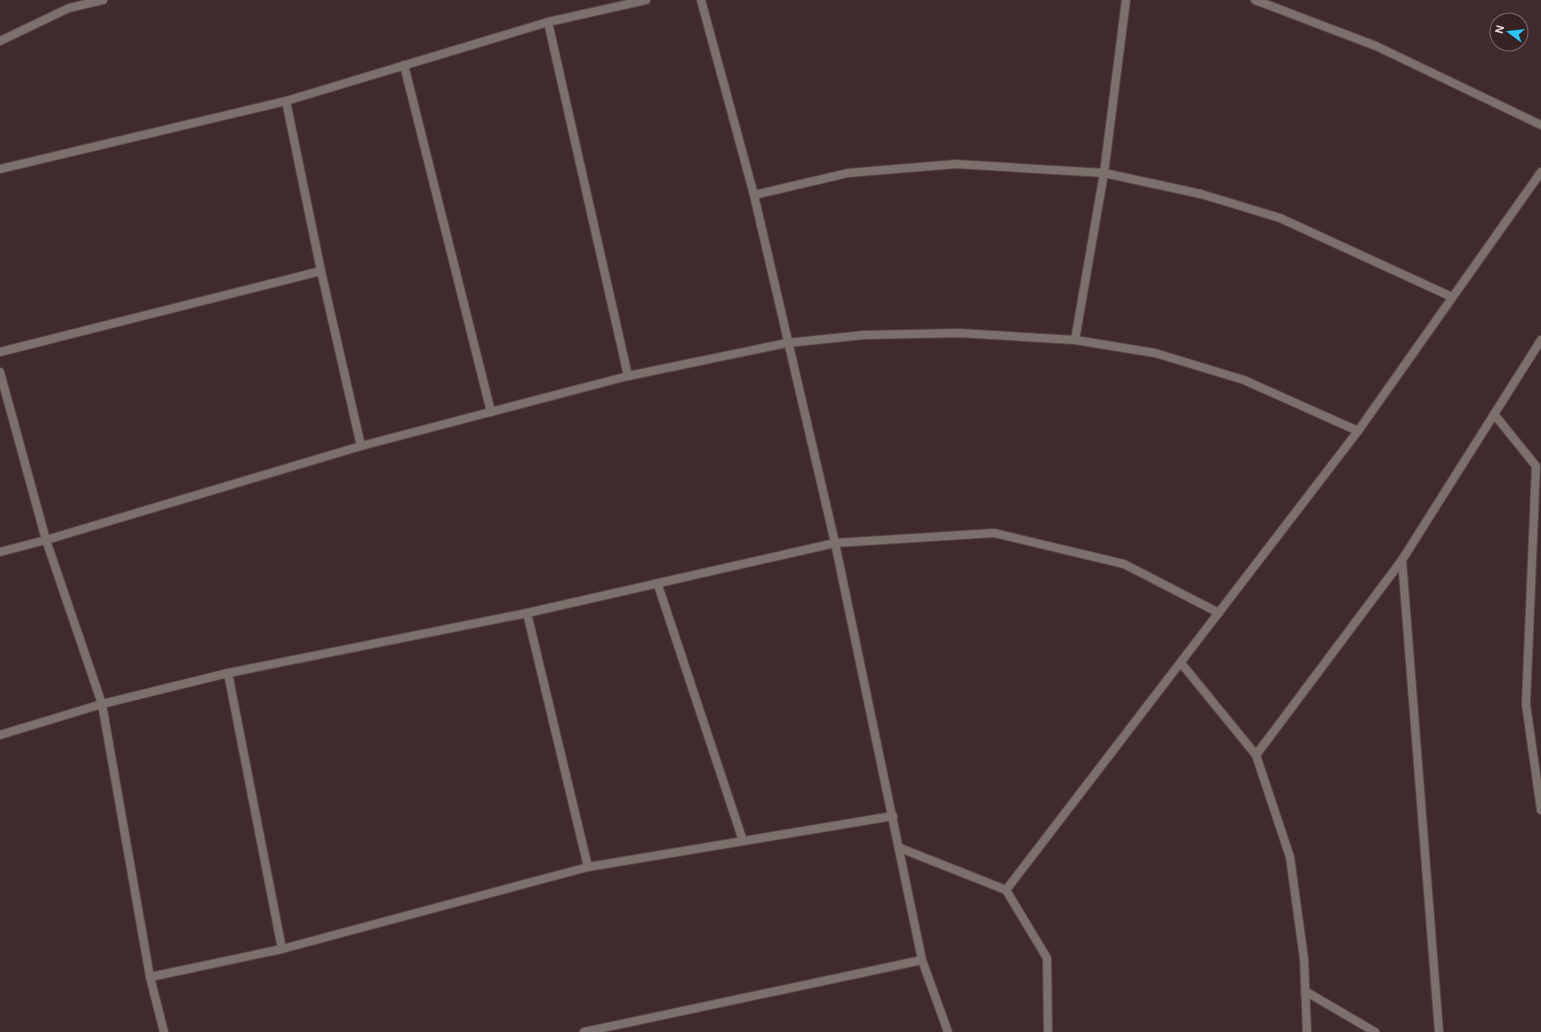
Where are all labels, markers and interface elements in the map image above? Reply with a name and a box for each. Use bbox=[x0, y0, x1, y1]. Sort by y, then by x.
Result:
north arrow bbox=[1489, 12, 1529, 52]
text: N bbox=[1492, 24, 1507, 35]

